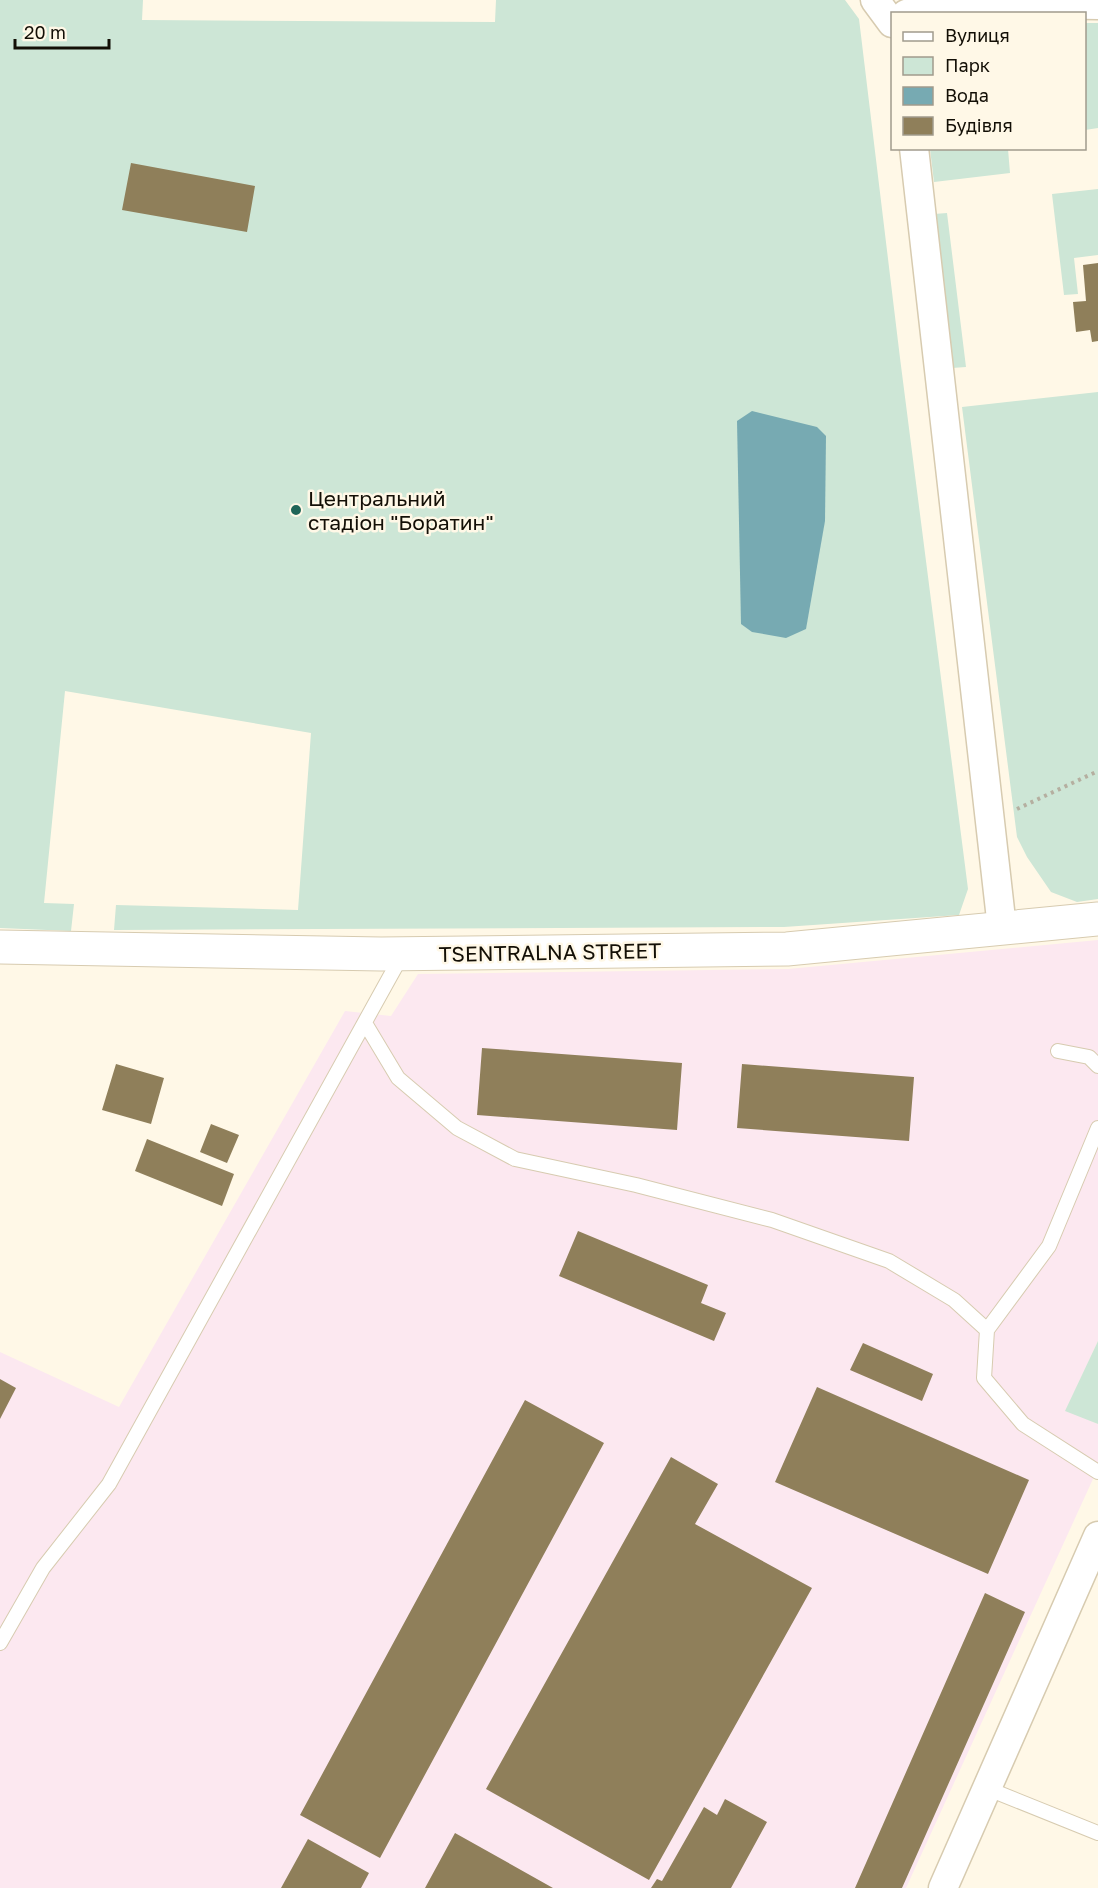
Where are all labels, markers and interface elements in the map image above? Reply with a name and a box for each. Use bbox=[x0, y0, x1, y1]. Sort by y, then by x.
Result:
scale bar bbox=[15, 12, 110, 50]
legend bbox=[891, 12, 1086, 150]
text: 20 m bbox=[24, 21, 66, 43]
text: Вулиця bbox=[945, 24, 1010, 46]
text: Парк bbox=[945, 54, 990, 76]
text: Вода bbox=[945, 84, 989, 106]
text: Будівля bbox=[945, 114, 1013, 136]
place label: Центральний стадіон "Боратин" bbox=[308, 485, 494, 535]
marker: Центральний стадіон "Боратин" bbox=[289, 503, 303, 517]
street label: TSENTRALNA STREET bbox=[438, 937, 662, 967]

